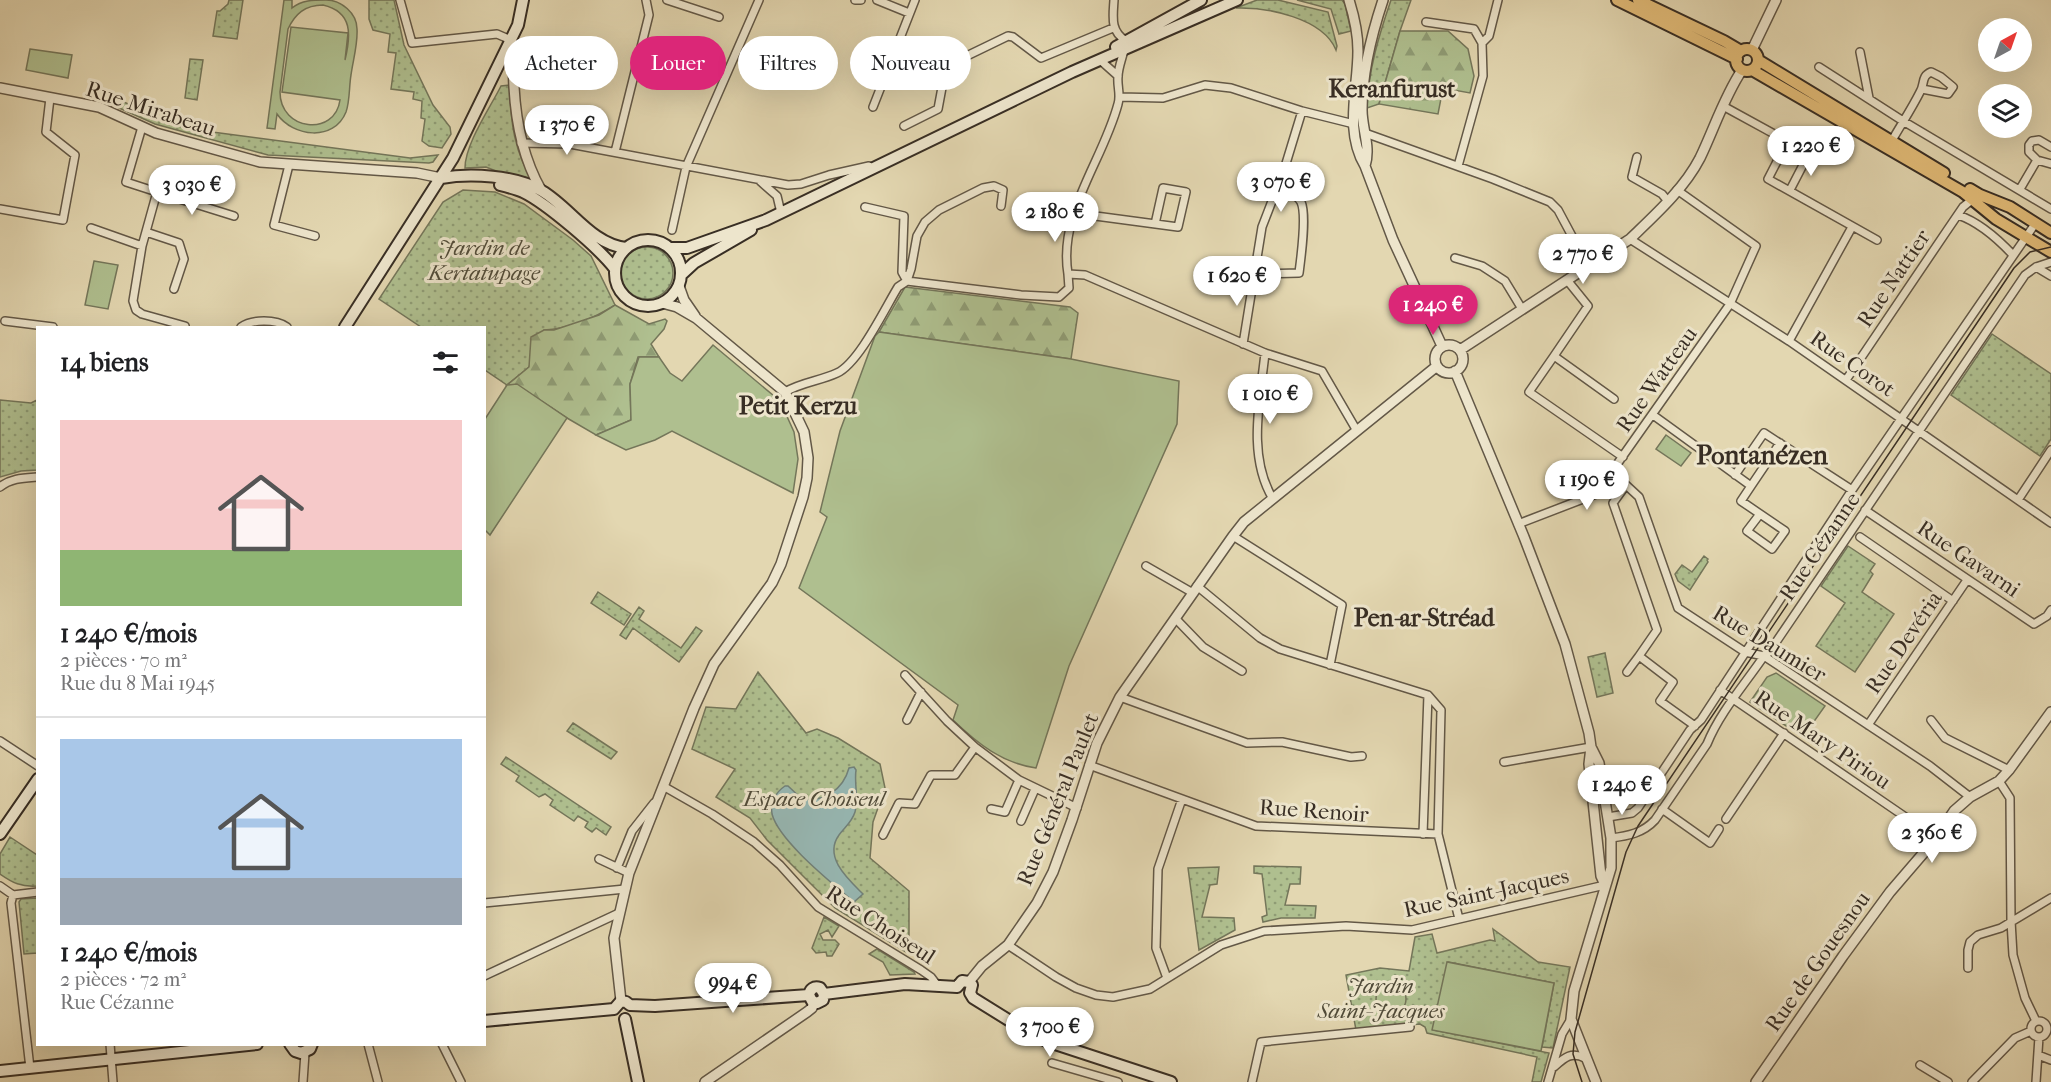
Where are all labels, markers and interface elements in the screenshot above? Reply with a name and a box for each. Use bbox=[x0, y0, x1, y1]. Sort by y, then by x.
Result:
north arrow bbox=[1978, 18, 2032, 72]
map controls bbox=[1978, 18, 2032, 138]
chip: Acheter bbox=[504, 36, 618, 90]
chip: Louer bbox=[630, 36, 726, 90]
chip: Filtres bbox=[738, 36, 838, 90]
chip: Nouveau bbox=[850, 36, 971, 90]
district label: Keranfurust bbox=[1328, 75, 1456, 103]
street label: Rue Mirabeau bbox=[83, 76, 219, 142]
button: layers bbox=[1978, 84, 2032, 138]
pin: 1 370 € bbox=[512, 105, 622, 156]
text: 1 370 € bbox=[539, 113, 595, 136]
pin: 1 220 € bbox=[1756, 126, 1866, 177]
text: 1 220 € bbox=[1781, 134, 1841, 157]
pin: 3 070 € bbox=[1226, 162, 1336, 213]
pin: 3 030 € bbox=[137, 165, 247, 216]
text: 3 070 € bbox=[1251, 170, 1311, 193]
text: 3 030 € bbox=[163, 173, 221, 196]
pin: 2 180 € bbox=[1000, 192, 1110, 243]
text: 2 180 € bbox=[1026, 200, 1084, 223]
street label: Rue Nattier bbox=[1852, 224, 1936, 332]
pin: 2 770 € bbox=[1528, 234, 1638, 285]
park label: Jardin de Kertatupage bbox=[426, 235, 541, 286]
text: 2 770 € bbox=[1552, 242, 1614, 265]
pin: 1 620 € bbox=[1182, 256, 1292, 307]
text: 1 620 € bbox=[1207, 264, 1267, 287]
pin: 1 240 € bbox=[1378, 285, 1488, 336]
text: 1 240 € bbox=[1403, 293, 1463, 316]
street label: Rue Watteau bbox=[1611, 321, 1703, 437]
street label: Rue Corot bbox=[1805, 325, 1900, 403]
icon: filters bbox=[429, 346, 462, 379]
text: 14 biens bbox=[60, 347, 149, 378]
pin: 1 010 € bbox=[1215, 374, 1325, 425]
text: 1 010 € bbox=[1242, 382, 1298, 405]
district label: Petit Kerzu bbox=[739, 392, 858, 420]
district label: Pontanézen bbox=[1696, 440, 1829, 471]
icon: home bbox=[207, 459, 315, 567]
pin: 1 190 € bbox=[1532, 460, 1642, 511]
text: 1 190 € bbox=[1559, 468, 1615, 491]
street label: Rue Cézanne bbox=[1774, 487, 1866, 606]
street label: Rue Gavarni bbox=[1912, 515, 2025, 603]
street label: Rue Devéria bbox=[1860, 585, 1948, 699]
street label: Rue Daumier bbox=[1708, 600, 1831, 688]
district label: Pen-ar-Stréad bbox=[1354, 604, 1495, 632]
text: 1 240 €/mois bbox=[60, 618, 197, 649]
text: 2 pièces · 70 m² bbox=[60, 649, 187, 672]
text: Rue du 8 Mai 1945 bbox=[60, 672, 216, 695]
street label: Rue Mary Piriou bbox=[1749, 685, 1896, 795]
street label: Rue Général Paulet bbox=[1011, 709, 1105, 890]
pin: 1 240 € bbox=[1567, 765, 1677, 816]
text: 1 240 € bbox=[1592, 773, 1652, 796]
icon: home bbox=[207, 778, 315, 886]
park label: Espace Choiseul bbox=[741, 786, 887, 812]
street label: Rue Renoir bbox=[1258, 794, 1370, 828]
pin: 2 360 € bbox=[1877, 813, 1987, 864]
text: 2 360 € bbox=[1902, 821, 1962, 844]
street label: Rue Saint-Jacques bbox=[1401, 863, 1571, 923]
street label: Rue Choiseul bbox=[821, 880, 940, 970]
street label: Rue de Gouesnou bbox=[1760, 886, 1876, 1037]
text: 1 240 €/mois bbox=[60, 937, 197, 968]
pin: 994 € bbox=[691, 963, 775, 1014]
text: 2 pièces · 72 m² bbox=[60, 968, 186, 991]
text: 994 € bbox=[709, 971, 757, 994]
park label: Jardin Saint-Jacques bbox=[1317, 973, 1446, 1024]
text: Rue Cézanne bbox=[60, 991, 174, 1014]
pin: 3 700 € bbox=[995, 1007, 1105, 1058]
text: 3 700 € bbox=[1020, 1015, 1080, 1038]

